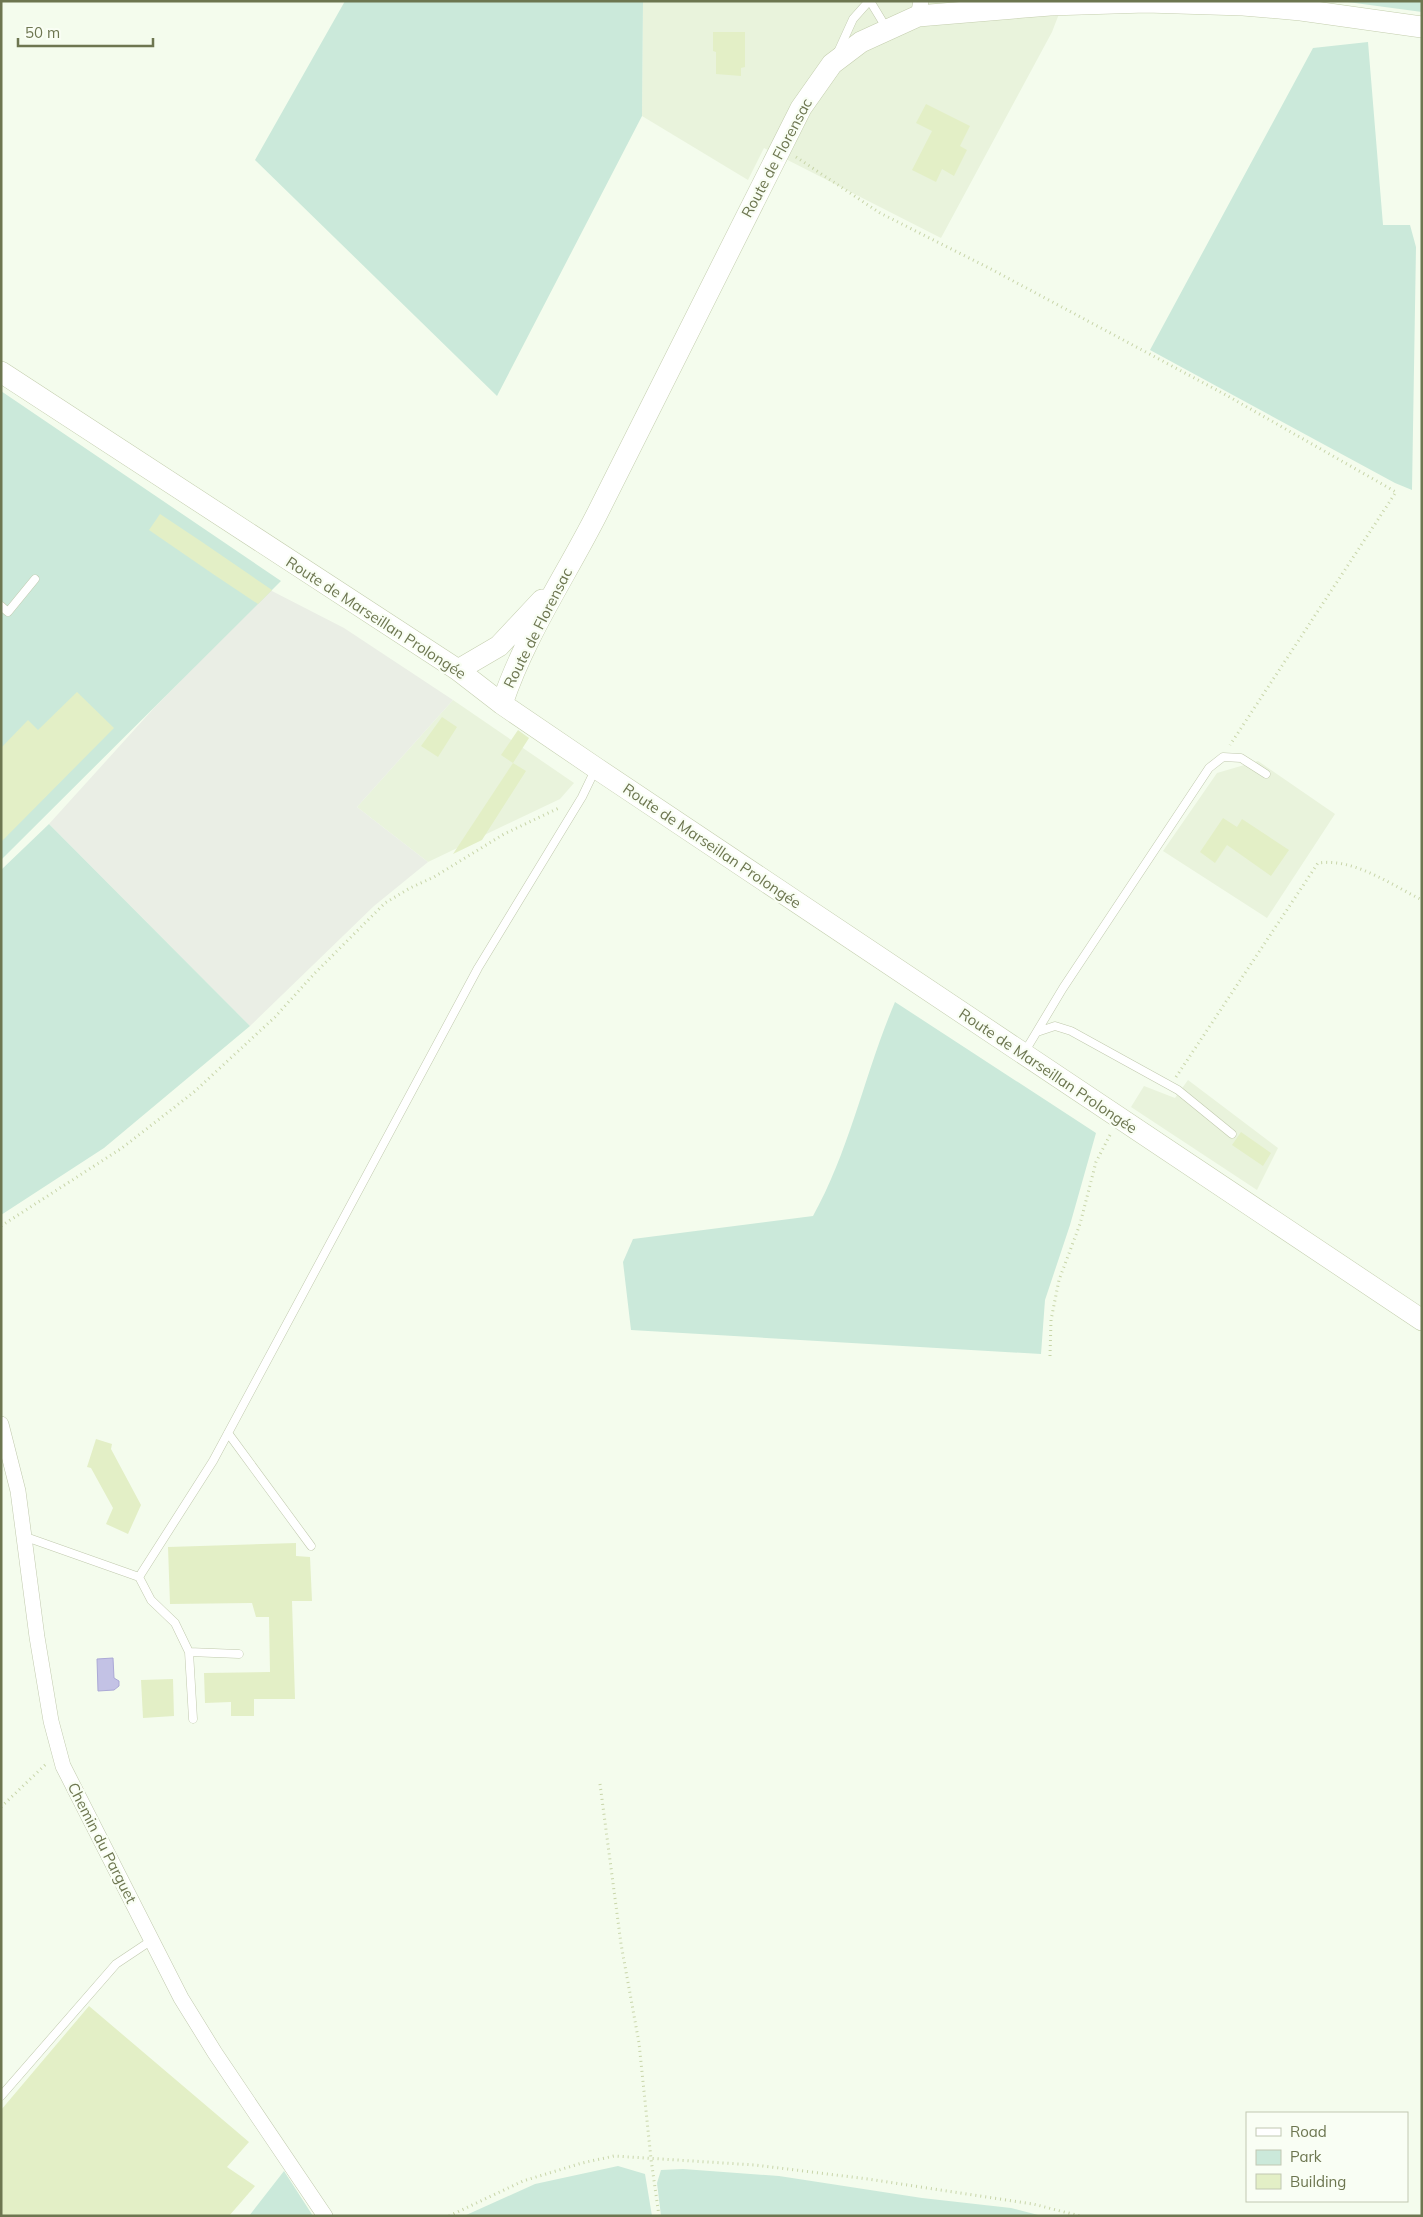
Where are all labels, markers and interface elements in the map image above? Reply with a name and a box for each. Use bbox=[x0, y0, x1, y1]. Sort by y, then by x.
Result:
scale bar bbox=[18, 15, 152, 47]
text: 50 m bbox=[25, 23, 60, 42]
street label: Route de Florensac bbox=[737, 95, 816, 221]
street label: Route de Marseillan Prolongée bbox=[283, 552, 470, 683]
street label: Route de Florensac bbox=[499, 564, 576, 691]
street label: Route de Marseillan Prolongée bbox=[620, 779, 805, 912]
street label: Route de Marseillan Prolongée bbox=[956, 1004, 1141, 1137]
street label: Chemin du Parguet bbox=[64, 1779, 141, 1906]
legend bbox=[1246, 2112, 1408, 2202]
text: Road bbox=[1290, 2122, 1327, 2141]
text: Park bbox=[1290, 2147, 1322, 2166]
text: Building bbox=[1290, 2172, 1346, 2191]

